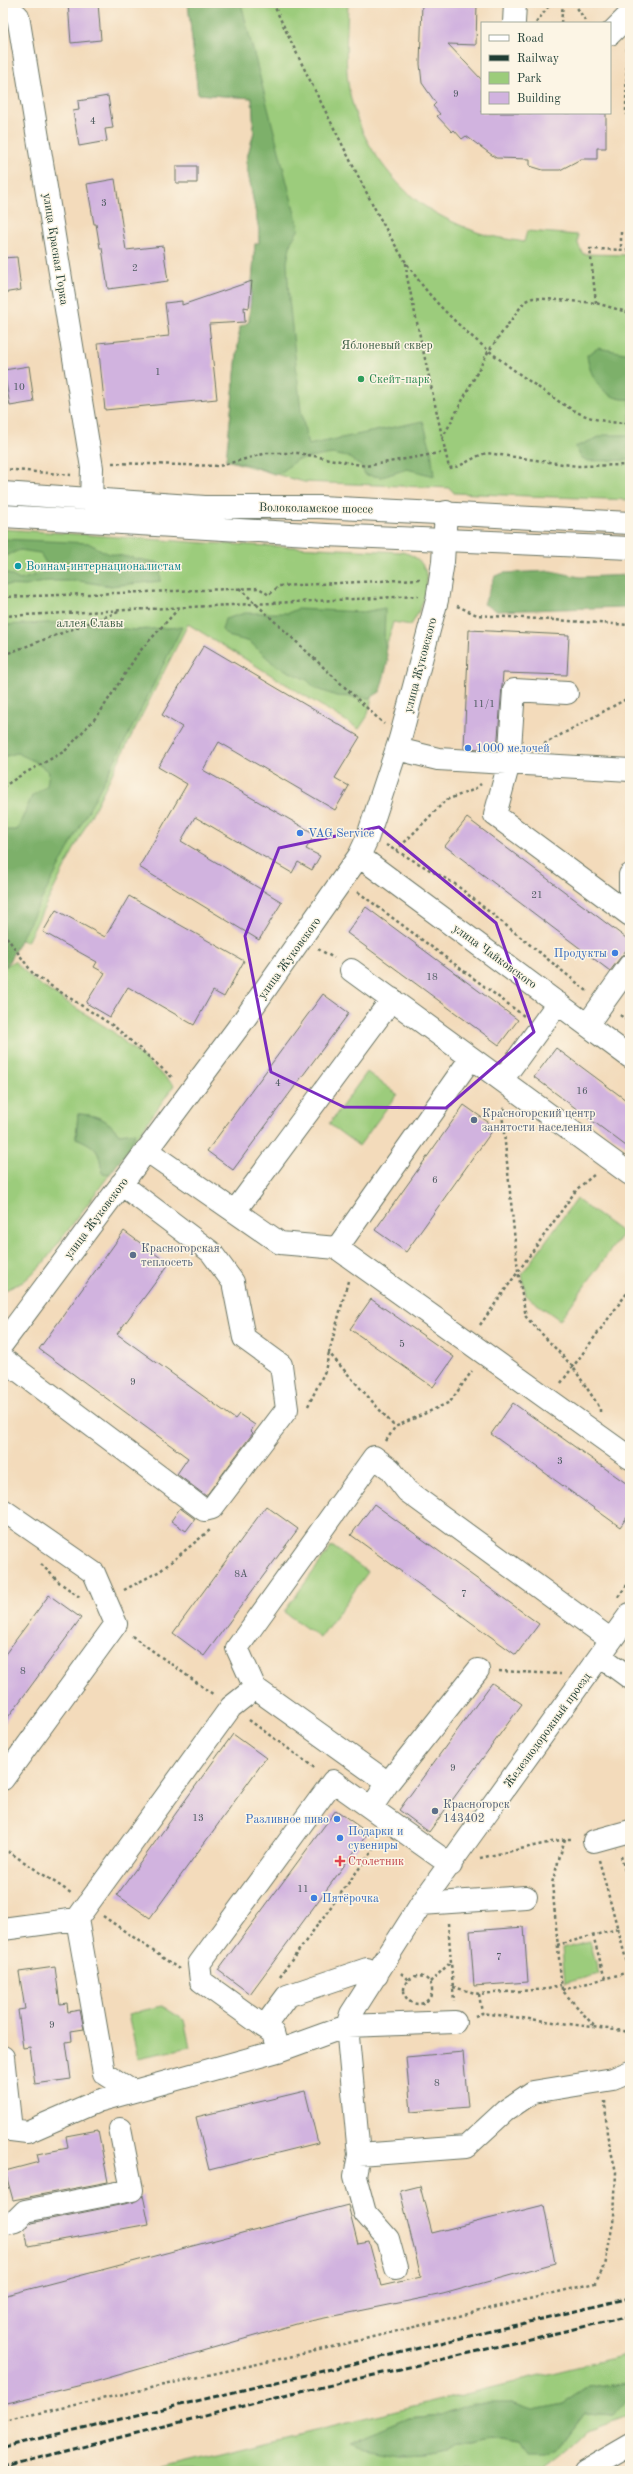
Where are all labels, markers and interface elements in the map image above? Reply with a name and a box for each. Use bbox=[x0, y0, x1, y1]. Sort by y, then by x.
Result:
legend bbox=[481, 22, 611, 114]
text: Road bbox=[517, 33, 544, 45]
text: Railway bbox=[517, 53, 560, 65]
text: Park bbox=[517, 73, 542, 85]
house number: 9 bbox=[453, 89, 459, 99]
text: Building bbox=[517, 93, 561, 105]
house number: 4 bbox=[90, 116, 96, 126]
street label: улица Красная Горка bbox=[40, 192, 70, 306]
house number: 3 bbox=[101, 198, 107, 208]
house number: 2 bbox=[132, 263, 138, 273]
park label: Яблоневый сквер bbox=[341, 340, 433, 352]
house number: 1 bbox=[155, 367, 161, 377]
marker: Скейт-парк bbox=[356, 374, 366, 384]
place label: Скейт-парк bbox=[369, 374, 430, 386]
house number: 10 bbox=[13, 382, 25, 392]
street label: Волоколамское шоссе bbox=[259, 502, 374, 516]
marker: Воинам-интернационалистам bbox=[13, 561, 23, 571]
place label: Воинам-интернационалистам bbox=[26, 561, 181, 573]
street label: улица Жуковского bbox=[402, 616, 439, 714]
park label: аллея Славы bbox=[57, 618, 123, 630]
house number: 11/1 bbox=[473, 699, 495, 709]
marker: 1000 мелочей bbox=[463, 743, 473, 753]
place label: 1000 мелочей bbox=[476, 743, 550, 755]
marker: VAG Service bbox=[295, 828, 305, 838]
place label: VAG Service bbox=[308, 828, 375, 840]
house number: 21 bbox=[531, 890, 543, 900]
street label: улица Жуковского bbox=[256, 915, 323, 1002]
street label: улица Чайковского bbox=[450, 922, 539, 991]
place label: Продукты bbox=[554, 948, 607, 960]
marker: Продукты bbox=[610, 948, 620, 958]
house number: 18 bbox=[426, 972, 438, 982]
house number: 4 bbox=[275, 1078, 281, 1088]
house number: 16 bbox=[576, 1086, 588, 1096]
place label: Красногорский центр занятости населения bbox=[482, 1108, 596, 1134]
marker: Красногорский центр занятости населения bbox=[469, 1115, 479, 1125]
house number: 6 bbox=[432, 1175, 438, 1185]
street label: улица Жуковского bbox=[63, 1176, 131, 1261]
place label: Красногорская теплосеть bbox=[141, 1243, 220, 1269]
marker: Красногорская теплосеть bbox=[128, 1250, 138, 1260]
house number: 5 bbox=[399, 1339, 405, 1349]
house number: 9 bbox=[130, 1377, 136, 1387]
house number: 3 bbox=[557, 1456, 563, 1466]
house number: 8А bbox=[234, 1569, 248, 1579]
house number: 7 bbox=[461, 1589, 467, 1599]
house number: 8 bbox=[20, 1666, 26, 1676]
street label: Железнодорожный проезд bbox=[502, 1671, 594, 1790]
house number: 9 bbox=[450, 1763, 456, 1773]
place label: Красногорск 143402 bbox=[443, 1799, 510, 1825]
marker: Красногорск 143402 bbox=[430, 1806, 440, 1816]
house number: 13 bbox=[192, 1813, 204, 1823]
place label: Разливное пиво bbox=[245, 1814, 329, 1826]
marker: Разливное пиво bbox=[332, 1814, 342, 1824]
place label: Подарки и сувениры bbox=[348, 1826, 403, 1852]
marker: Подарки и сувениры bbox=[335, 1833, 345, 1843]
marker: Столетник bbox=[335, 1856, 345, 1866]
place label: Столетник bbox=[348, 1856, 404, 1868]
house number: 11 bbox=[297, 1884, 309, 1894]
marker: Пятёрочка bbox=[309, 1893, 319, 1903]
place label: Пятёрочка bbox=[322, 1893, 379, 1905]
house number: 7 bbox=[496, 1952, 502, 1962]
house number: 9 bbox=[49, 2020, 55, 2030]
house number: 8 bbox=[434, 2078, 440, 2088]

